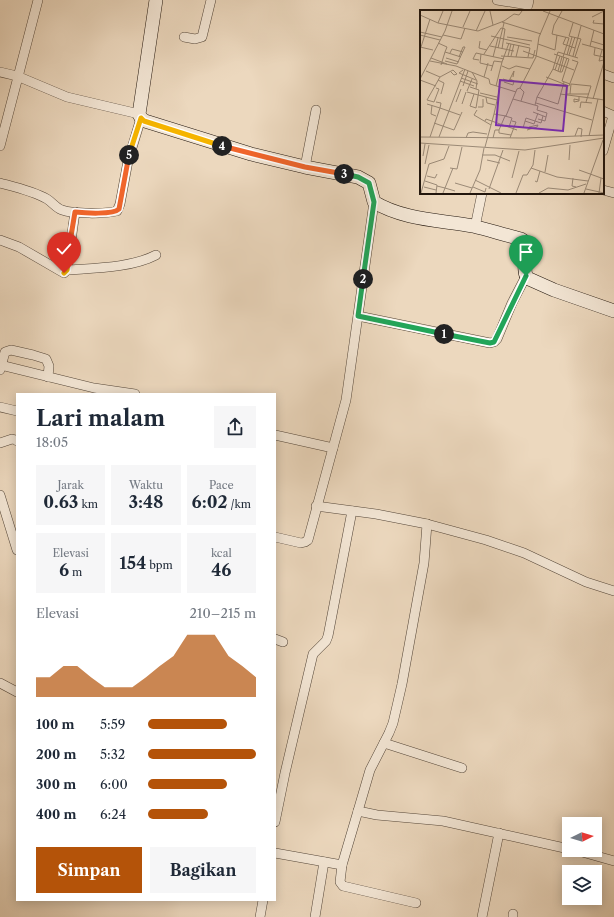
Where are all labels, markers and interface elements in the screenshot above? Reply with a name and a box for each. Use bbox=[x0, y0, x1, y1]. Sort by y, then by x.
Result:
inset map bbox=[420, 10, 604, 194]
pin: 4 bbox=[212, 136, 232, 156]
text: 4 bbox=[219, 139, 225, 153]
pin: 5 bbox=[119, 145, 139, 165]
text: 5 bbox=[126, 148, 132, 162]
pin: 3 bbox=[334, 164, 354, 184]
text: 3 bbox=[341, 167, 347, 181]
pin bbox=[47, 232, 81, 273]
pin bbox=[509, 235, 543, 276]
icon: check bbox=[53, 238, 75, 260]
icon: arrive bbox=[515, 241, 537, 263]
pin: 2 bbox=[353, 269, 373, 289]
text: 2 bbox=[360, 272, 366, 286]
pin: 1 bbox=[434, 324, 454, 344]
text: 1 bbox=[442, 327, 446, 341]
text: Lari malam bbox=[36, 405, 165, 432]
button: share bbox=[214, 406, 256, 448]
text: 18:05 bbox=[36, 434, 68, 450]
text: Jarak bbox=[58, 478, 84, 492]
text: Waktu bbox=[129, 478, 163, 492]
text: Pace bbox=[209, 478, 234, 492]
text: 0.63 bbox=[43, 492, 78, 512]
text: 3:48 bbox=[128, 492, 164, 512]
text: 6:02 bbox=[192, 492, 228, 512]
text: km bbox=[78, 497, 98, 511]
text: /km bbox=[228, 497, 251, 511]
text: Elevasi bbox=[52, 546, 89, 560]
text: kcal bbox=[211, 546, 232, 560]
text: 154 bbox=[119, 553, 146, 573]
text: bpm bbox=[146, 558, 173, 572]
text: 6 bbox=[59, 560, 69, 580]
text: 46 bbox=[211, 560, 231, 580]
text: m bbox=[69, 565, 82, 579]
text: Elevasi bbox=[36, 605, 79, 621]
text: 210–215 m bbox=[190, 605, 256, 621]
text: 100 m bbox=[36, 716, 75, 732]
text: 5:59 bbox=[100, 716, 125, 732]
text: 200 m bbox=[36, 746, 76, 762]
text: 5:32 bbox=[100, 746, 125, 762]
text: 300 m bbox=[36, 776, 76, 792]
text: 6:00 bbox=[100, 776, 128, 792]
text: 400 m bbox=[36, 806, 76, 822]
text: 6:24 bbox=[100, 806, 126, 822]
north arrow bbox=[562, 817, 602, 857]
map controls bbox=[562, 817, 602, 905]
button: Simpan bbox=[36, 847, 142, 893]
button: Bagikan bbox=[150, 847, 256, 893]
button: layers bbox=[562, 865, 602, 905]

